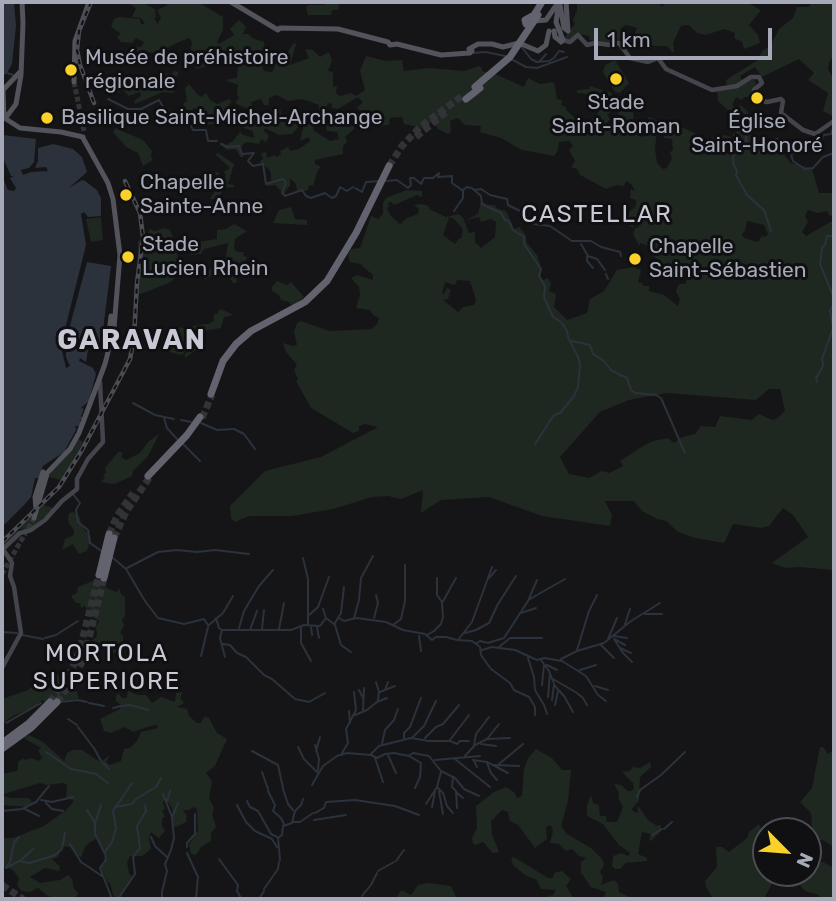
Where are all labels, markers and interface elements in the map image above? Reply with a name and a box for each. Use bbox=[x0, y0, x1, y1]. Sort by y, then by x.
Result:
scale bar bbox=[598, 14, 776, 58]
text: 1 km bbox=[607, 27, 651, 52]
place label: Musée de préhistoire régionale bbox=[85, 45, 289, 95]
marker: Musée de préhistoire régionale bbox=[63, 62, 79, 78]
marker: Stade Saint-Roman bbox=[608, 71, 624, 87]
place label: Stade Saint-Roman bbox=[552, 90, 680, 140]
marker: Église Saint-Honoré bbox=[749, 90, 765, 106]
place label: Basilique Saint-Michel-Archange bbox=[61, 105, 383, 131]
place label: Église Saint-Honoré bbox=[691, 109, 823, 159]
marker: Basilique Saint-Michel-Archange bbox=[39, 110, 55, 126]
place label: Chapelle Sainte-Anne bbox=[140, 170, 263, 220]
marker: Chapelle Sainte-Anne bbox=[118, 187, 134, 203]
district label: CASTELLAR bbox=[522, 201, 672, 229]
place label: Stade Lucien Rhein bbox=[142, 232, 269, 282]
place label: Chapelle Saint-Sébastien bbox=[649, 234, 807, 284]
marker: Stade Lucien Rhein bbox=[120, 249, 136, 265]
marker: Chapelle Saint-Sébastien bbox=[627, 251, 643, 267]
district label: GARAVAN bbox=[58, 324, 206, 358]
district label: MORTOLA SUPERIORE bbox=[34, 640, 180, 696]
north arrow bbox=[752, 817, 822, 887]
text: N bbox=[791, 849, 818, 871]

